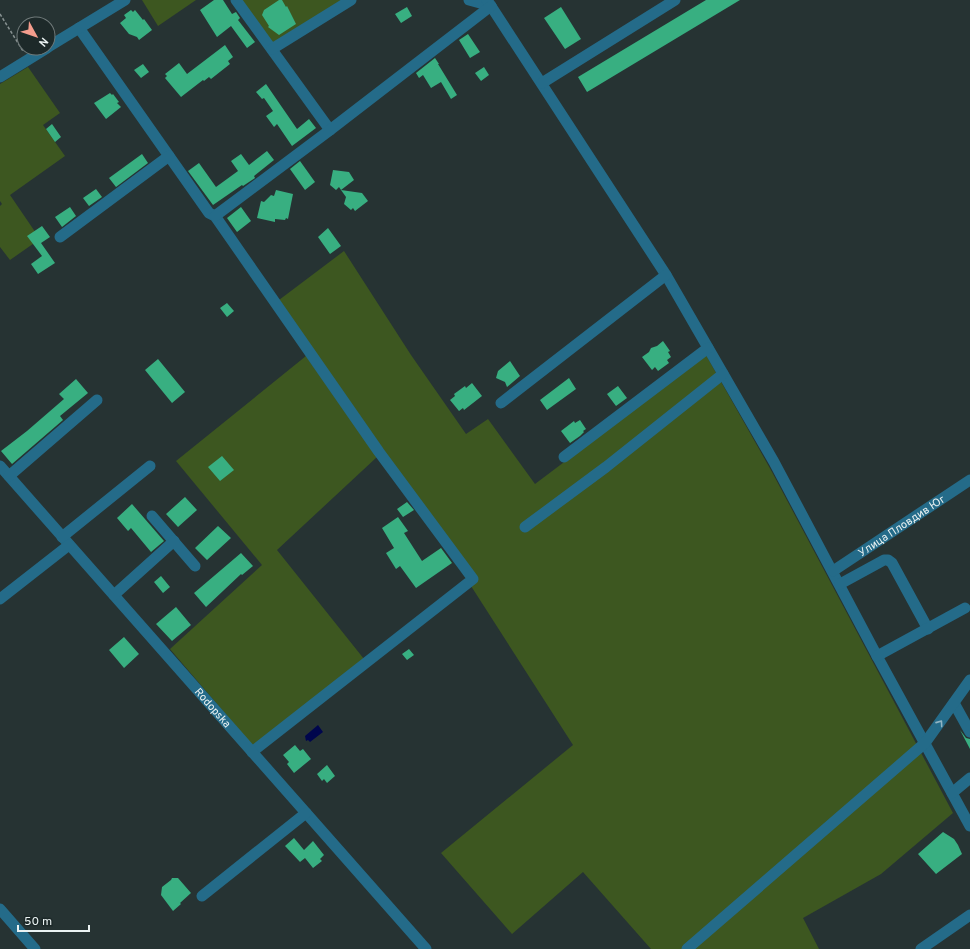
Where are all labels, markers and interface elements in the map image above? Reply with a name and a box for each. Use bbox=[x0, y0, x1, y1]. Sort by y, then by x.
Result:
north arrow bbox=[16, 16, 56, 56]
text: N bbox=[35, 34, 51, 49]
street label: Улица Пловдив Юг bbox=[856, 492, 948, 560]
street label: Rodopska bbox=[191, 685, 234, 731]
one-way arrow bbox=[935, 720, 943, 727]
scale bar bbox=[18, 907, 89, 933]
text: 50 m bbox=[24, 914, 52, 930]

